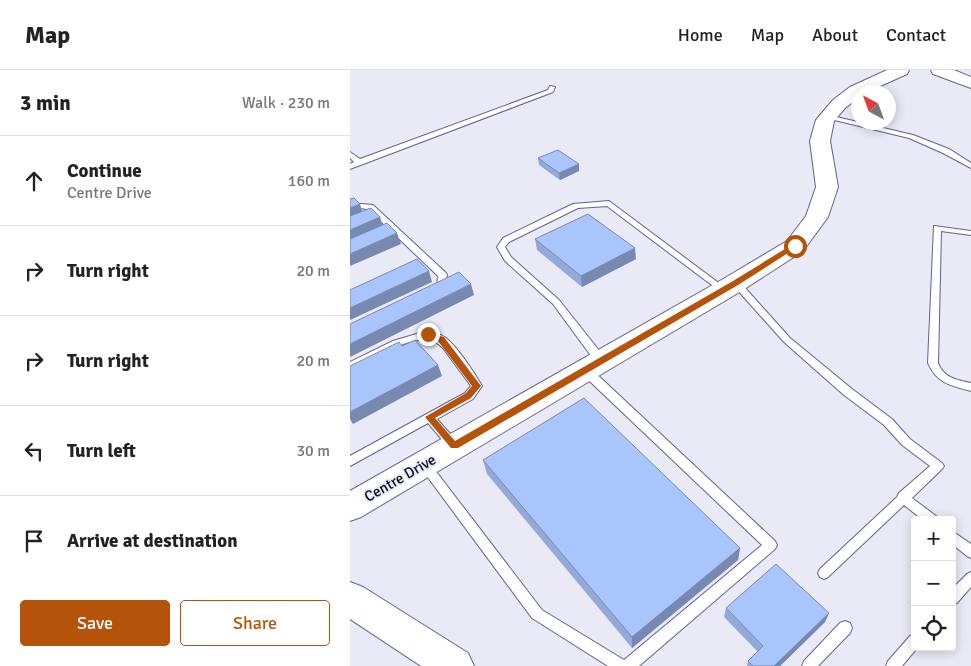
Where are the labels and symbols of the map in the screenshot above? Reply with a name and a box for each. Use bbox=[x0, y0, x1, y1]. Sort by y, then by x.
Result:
north arrow bbox=[851, 85, 896, 130]
route start bbox=[784, 235, 807, 258]
route end bbox=[417, 323, 440, 346]
street label: Centre Drive bbox=[361, 450, 439, 506]

